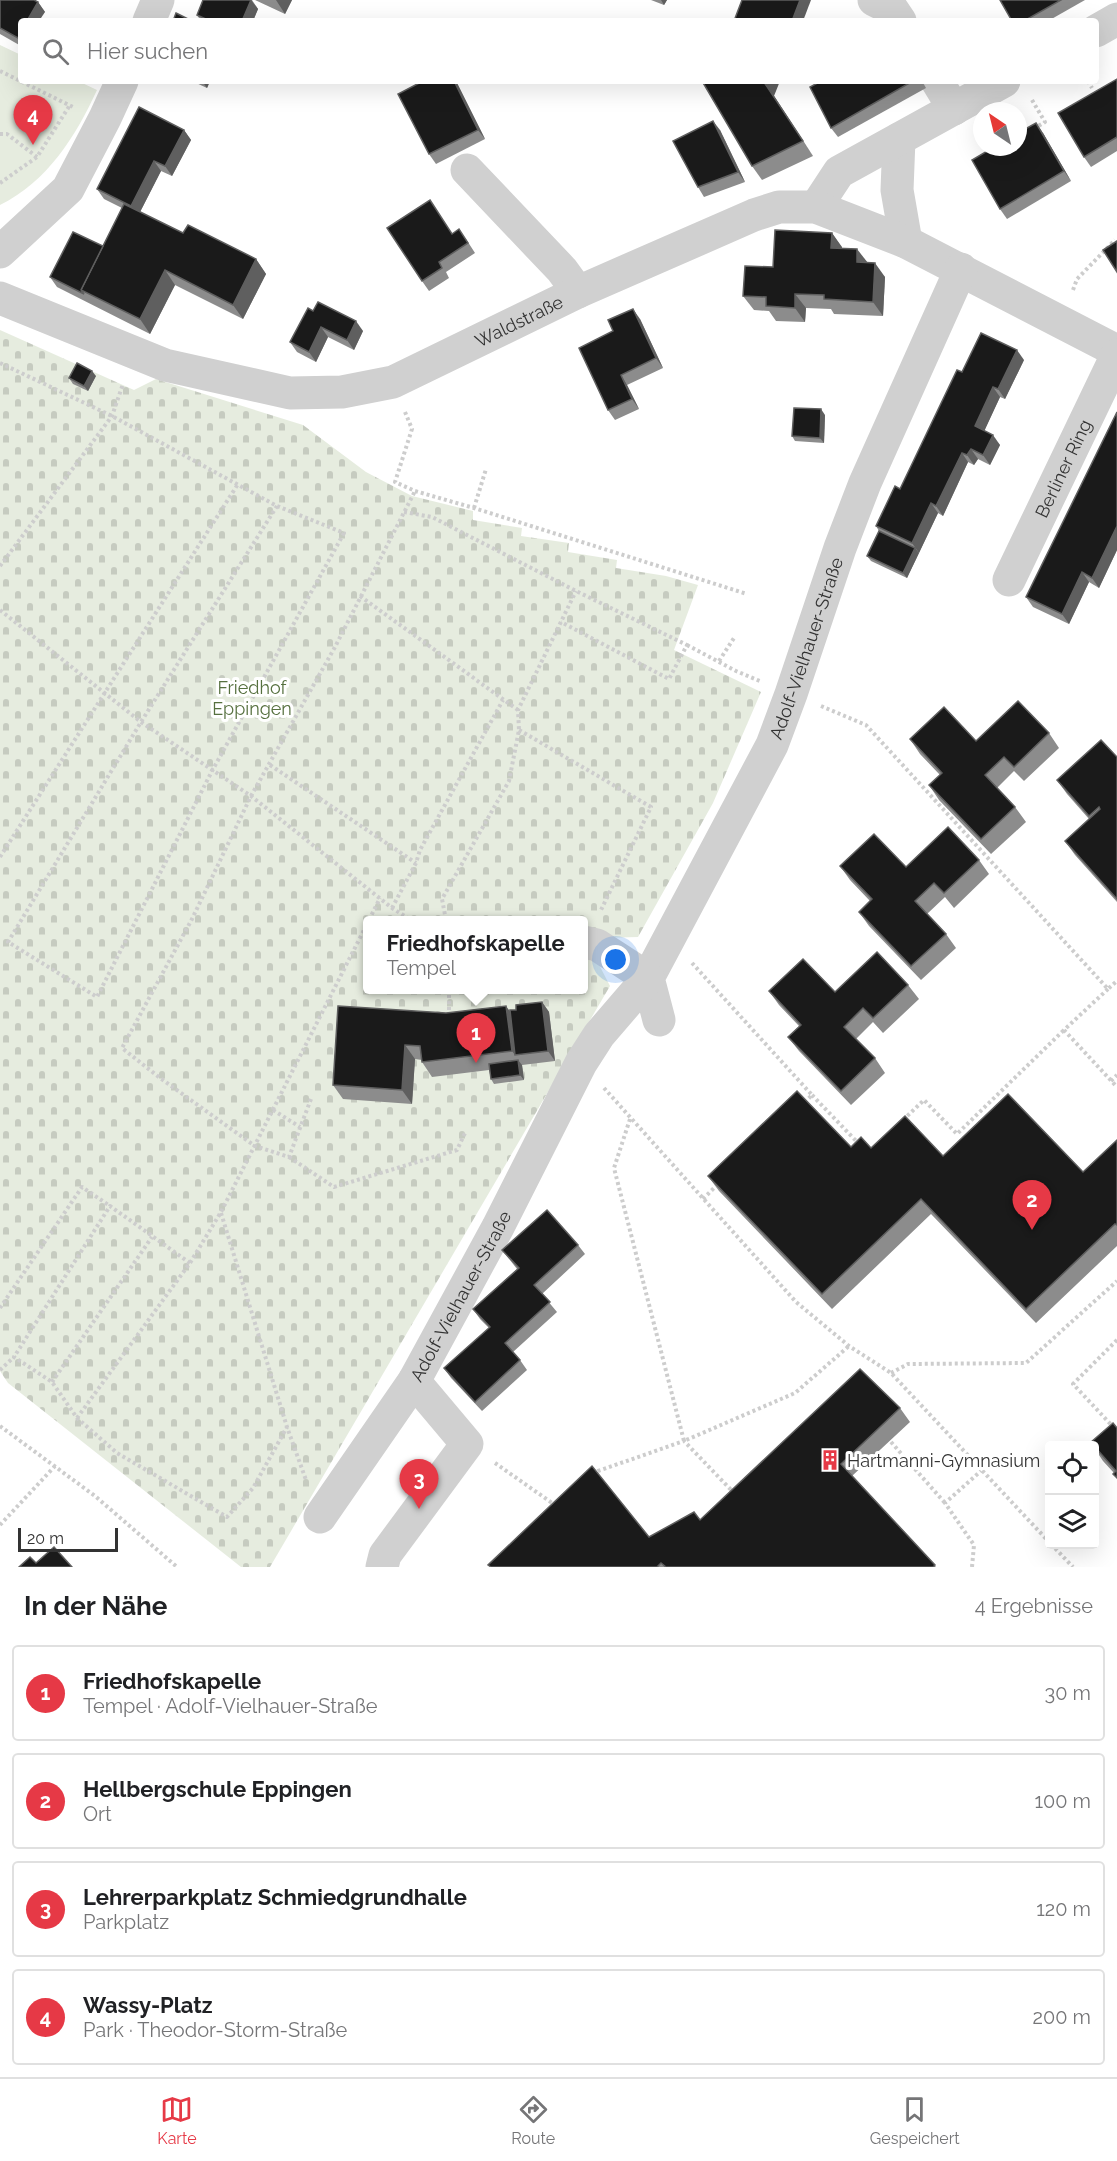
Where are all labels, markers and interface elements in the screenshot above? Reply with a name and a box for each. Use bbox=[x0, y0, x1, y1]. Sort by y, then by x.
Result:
search box bbox=[18, 18, 1099, 84]
icon: search bbox=[39, 35, 72, 68]
text: Hier suchen bbox=[87, 38, 208, 64]
pin: 4 bbox=[14, 96, 52, 145]
north arrow bbox=[973, 102, 1027, 156]
street label: Waldstraße bbox=[471, 290, 566, 351]
street label: Berliner Ring bbox=[1030, 416, 1095, 521]
street label: Adolf-Vielhauer-Straße bbox=[765, 554, 847, 742]
park label: Friedhof Eppingen bbox=[212, 677, 292, 719]
popup bbox=[363, 916, 588, 994]
text: Friedhofskapelle bbox=[386, 930, 565, 956]
your location bbox=[601, 945, 630, 974]
text: Tempel bbox=[386, 956, 456, 980]
pin: 1 bbox=[456, 1014, 496, 1063]
pin: 2 bbox=[1012, 1180, 1052, 1230]
street label: Adolf-Vielhauer-Straße bbox=[405, 1207, 515, 1385]
map controls bbox=[1045, 1441, 1099, 1549]
button: locate bbox=[1045, 1441, 1099, 1495]
building icon: Hartmanni-Gymnasium bbox=[818, 1448, 842, 1472]
place label: Hartmanni-Gymnasium bbox=[847, 1450, 1040, 1471]
pin: 3 bbox=[400, 1460, 438, 1509]
button: layers bbox=[1045, 1495, 1099, 1549]
scale bar bbox=[18, 1525, 118, 1552]
text: 20 m bbox=[27, 1529, 64, 1548]
text: In der Nähe bbox=[24, 1591, 167, 1621]
text: 4 Ergebnisse bbox=[975, 1594, 1093, 1618]
text: Friedhofskapelle bbox=[83, 1668, 261, 1694]
text: 1 bbox=[41, 1681, 50, 1705]
text: 30 m bbox=[1045, 1681, 1091, 1705]
text: Tempel · Adolf-Vielhauer-Straße bbox=[83, 1694, 378, 1718]
text: Hellbergschule Eppingen bbox=[83, 1776, 352, 1802]
text: 2 bbox=[40, 1789, 51, 1813]
text: 100 m bbox=[1034, 1789, 1091, 1813]
text: Ort bbox=[83, 1802, 112, 1826]
text: Lehrerparkplatz Schmiedgrundhalle bbox=[83, 1884, 467, 1910]
text: 3 bbox=[40, 1897, 51, 1921]
text: 120 m bbox=[1036, 1897, 1091, 1921]
text: Parkplatz bbox=[83, 1910, 169, 1934]
text: Wassy-Platz bbox=[83, 1992, 213, 2018]
text: 4 bbox=[40, 2005, 51, 2029]
text: 200 m bbox=[1033, 2005, 1091, 2029]
text: Park · Theodor-Storm-Straße bbox=[83, 2018, 347, 2042]
tab: Karte bbox=[157, 2093, 197, 2148]
tab: Route bbox=[511, 2093, 555, 2148]
tab: Gespeichert bbox=[870, 2093, 960, 2148]

